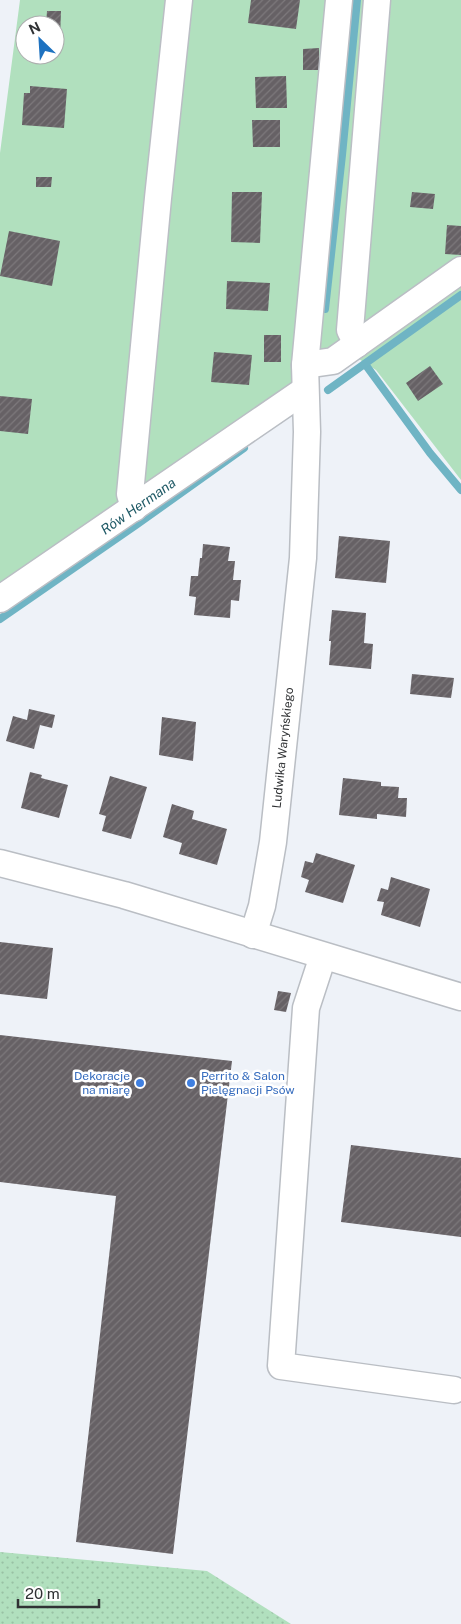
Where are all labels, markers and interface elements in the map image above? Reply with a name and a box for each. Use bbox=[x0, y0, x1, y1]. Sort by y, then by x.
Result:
north arrow bbox=[15, 15, 65, 65]
text: N bbox=[26, 19, 43, 38]
water label: Rów Hermana bbox=[98, 474, 178, 538]
street label: Ludwika Waryńskiego bbox=[270, 686, 296, 809]
place label: Dekoracje na miarę bbox=[74, 1069, 130, 1097]
place label: Perrito & Salon Pielęgnacji Psów bbox=[201, 1069, 295, 1097]
marker: Dekoracje na miarę bbox=[134, 1077, 146, 1089]
marker: Perrito & Salon Pielęgnacji Psów bbox=[185, 1077, 197, 1089]
scale bar bbox=[18, 1576, 99, 1608]
text: 20 m bbox=[25, 1585, 60, 1602]

